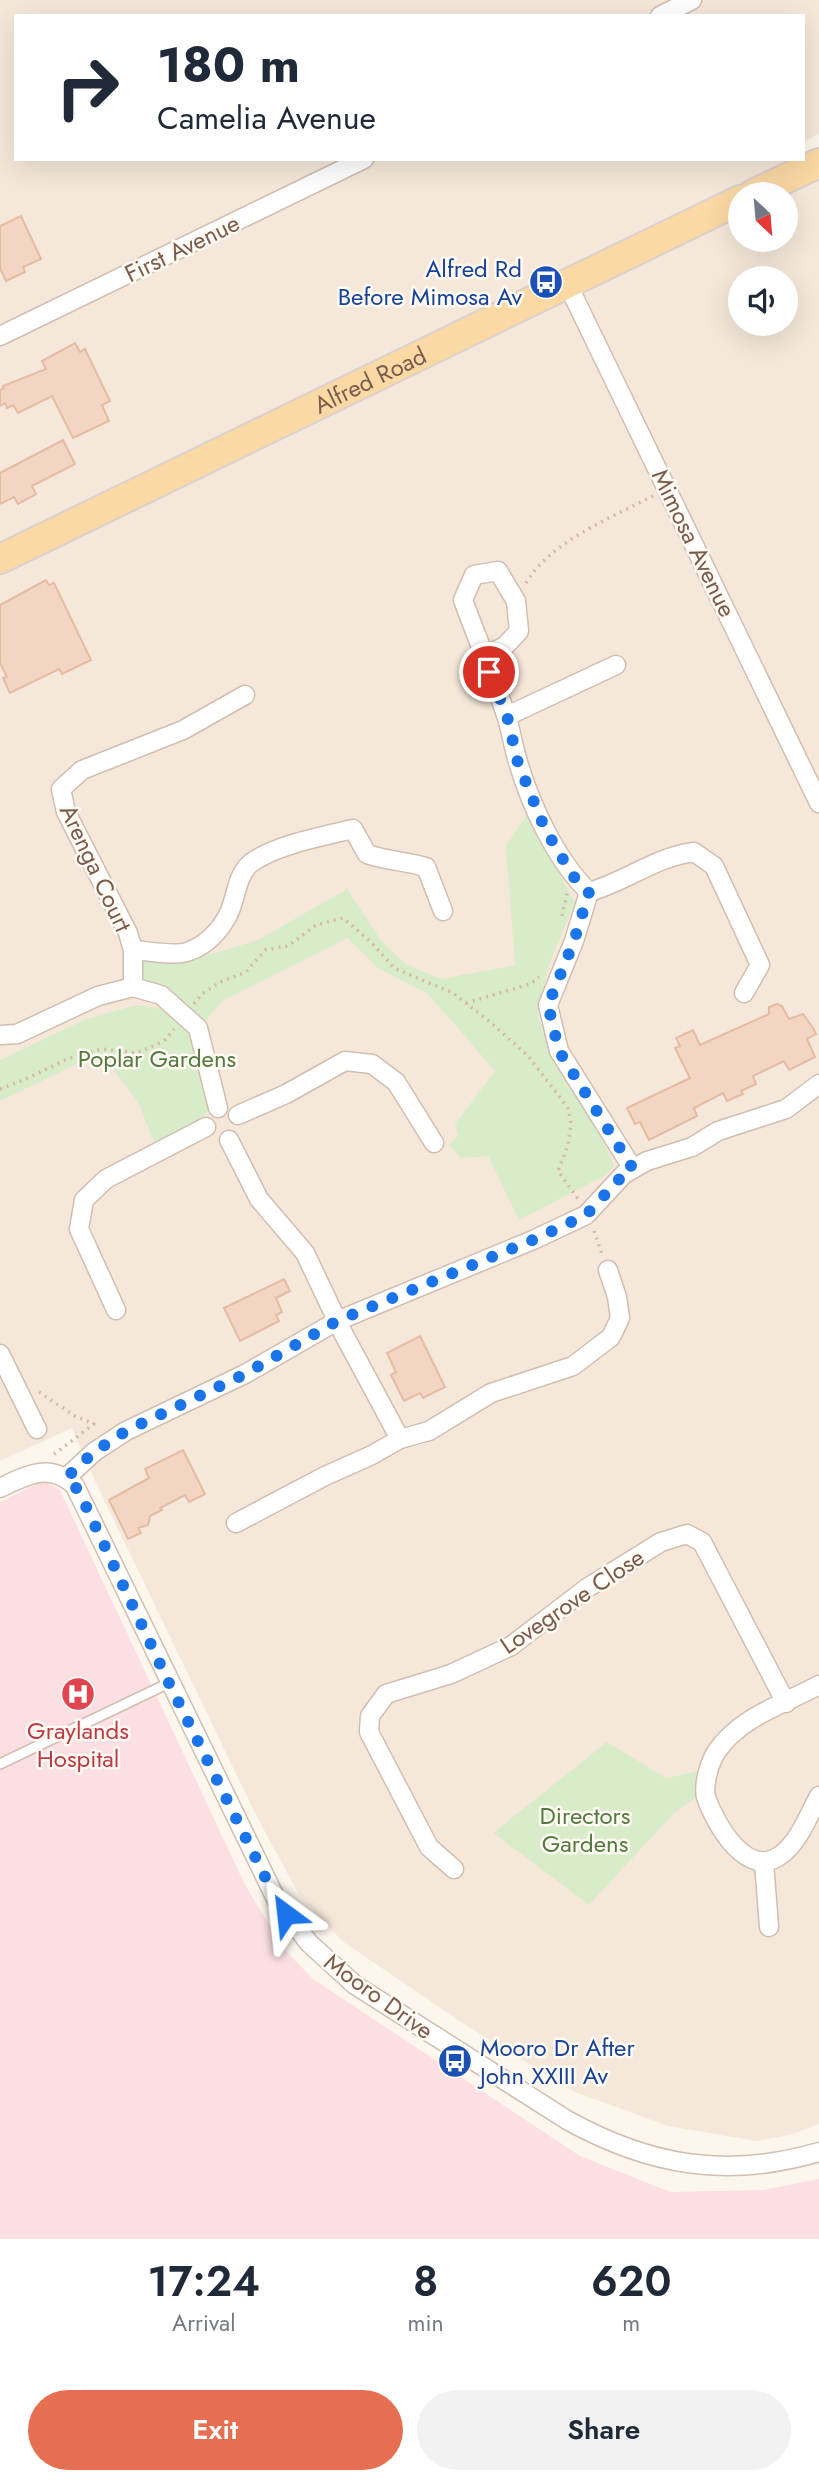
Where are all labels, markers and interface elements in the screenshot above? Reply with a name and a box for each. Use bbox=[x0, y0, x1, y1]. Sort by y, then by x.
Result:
text: 180 m bbox=[157, 30, 300, 100]
icon: right bbox=[42, 42, 133, 133]
text: Camelia Avenue bbox=[157, 95, 376, 141]
north arrow bbox=[728, 182, 798, 252]
map controls bbox=[728, 182, 798, 336]
street label: First Avenue bbox=[119, 205, 245, 291]
place label: Alfred Rd Before Mimosa Av bbox=[338, 251, 522, 314]
bus stop icon: Alfred Rd Before Mimosa Av bbox=[527, 263, 565, 301]
button: sound bbox=[728, 266, 798, 336]
street label: Alfred Road bbox=[308, 337, 432, 422]
street label: Mimosa Avenue bbox=[643, 463, 745, 623]
pin bbox=[459, 642, 519, 702]
icon: arrive bbox=[470, 653, 508, 691]
street label: Arenga Court bbox=[51, 798, 141, 938]
park label: Poplar Gardens bbox=[78, 1041, 236, 1076]
street label: Lovegrove Close bbox=[493, 1540, 651, 1662]
hospital icon: Graylands Hospital bbox=[59, 1675, 97, 1713]
place label: Graylands Hospital bbox=[27, 1713, 129, 1776]
park label: Directors Gardens bbox=[539, 1798, 631, 1861]
position arrow bbox=[249, 1877, 323, 1951]
street label: Mooro Drive bbox=[317, 1944, 441, 2048]
place label: Mooro Dr After John XXIII Av bbox=[477, 2030, 635, 2093]
bus stop icon: Mooro Dr After John XXIII Av bbox=[436, 2042, 474, 2080]
text: 17:24 bbox=[148, 2251, 260, 2312]
text: 8 bbox=[413, 2251, 438, 2312]
text: 620 bbox=[591, 2251, 671, 2312]
text: Arrival bbox=[172, 2306, 235, 2340]
text: min bbox=[408, 2306, 444, 2340]
text: m bbox=[622, 2306, 640, 2340]
button: Exit bbox=[28, 2390, 403, 2470]
button: Share bbox=[417, 2390, 791, 2470]

